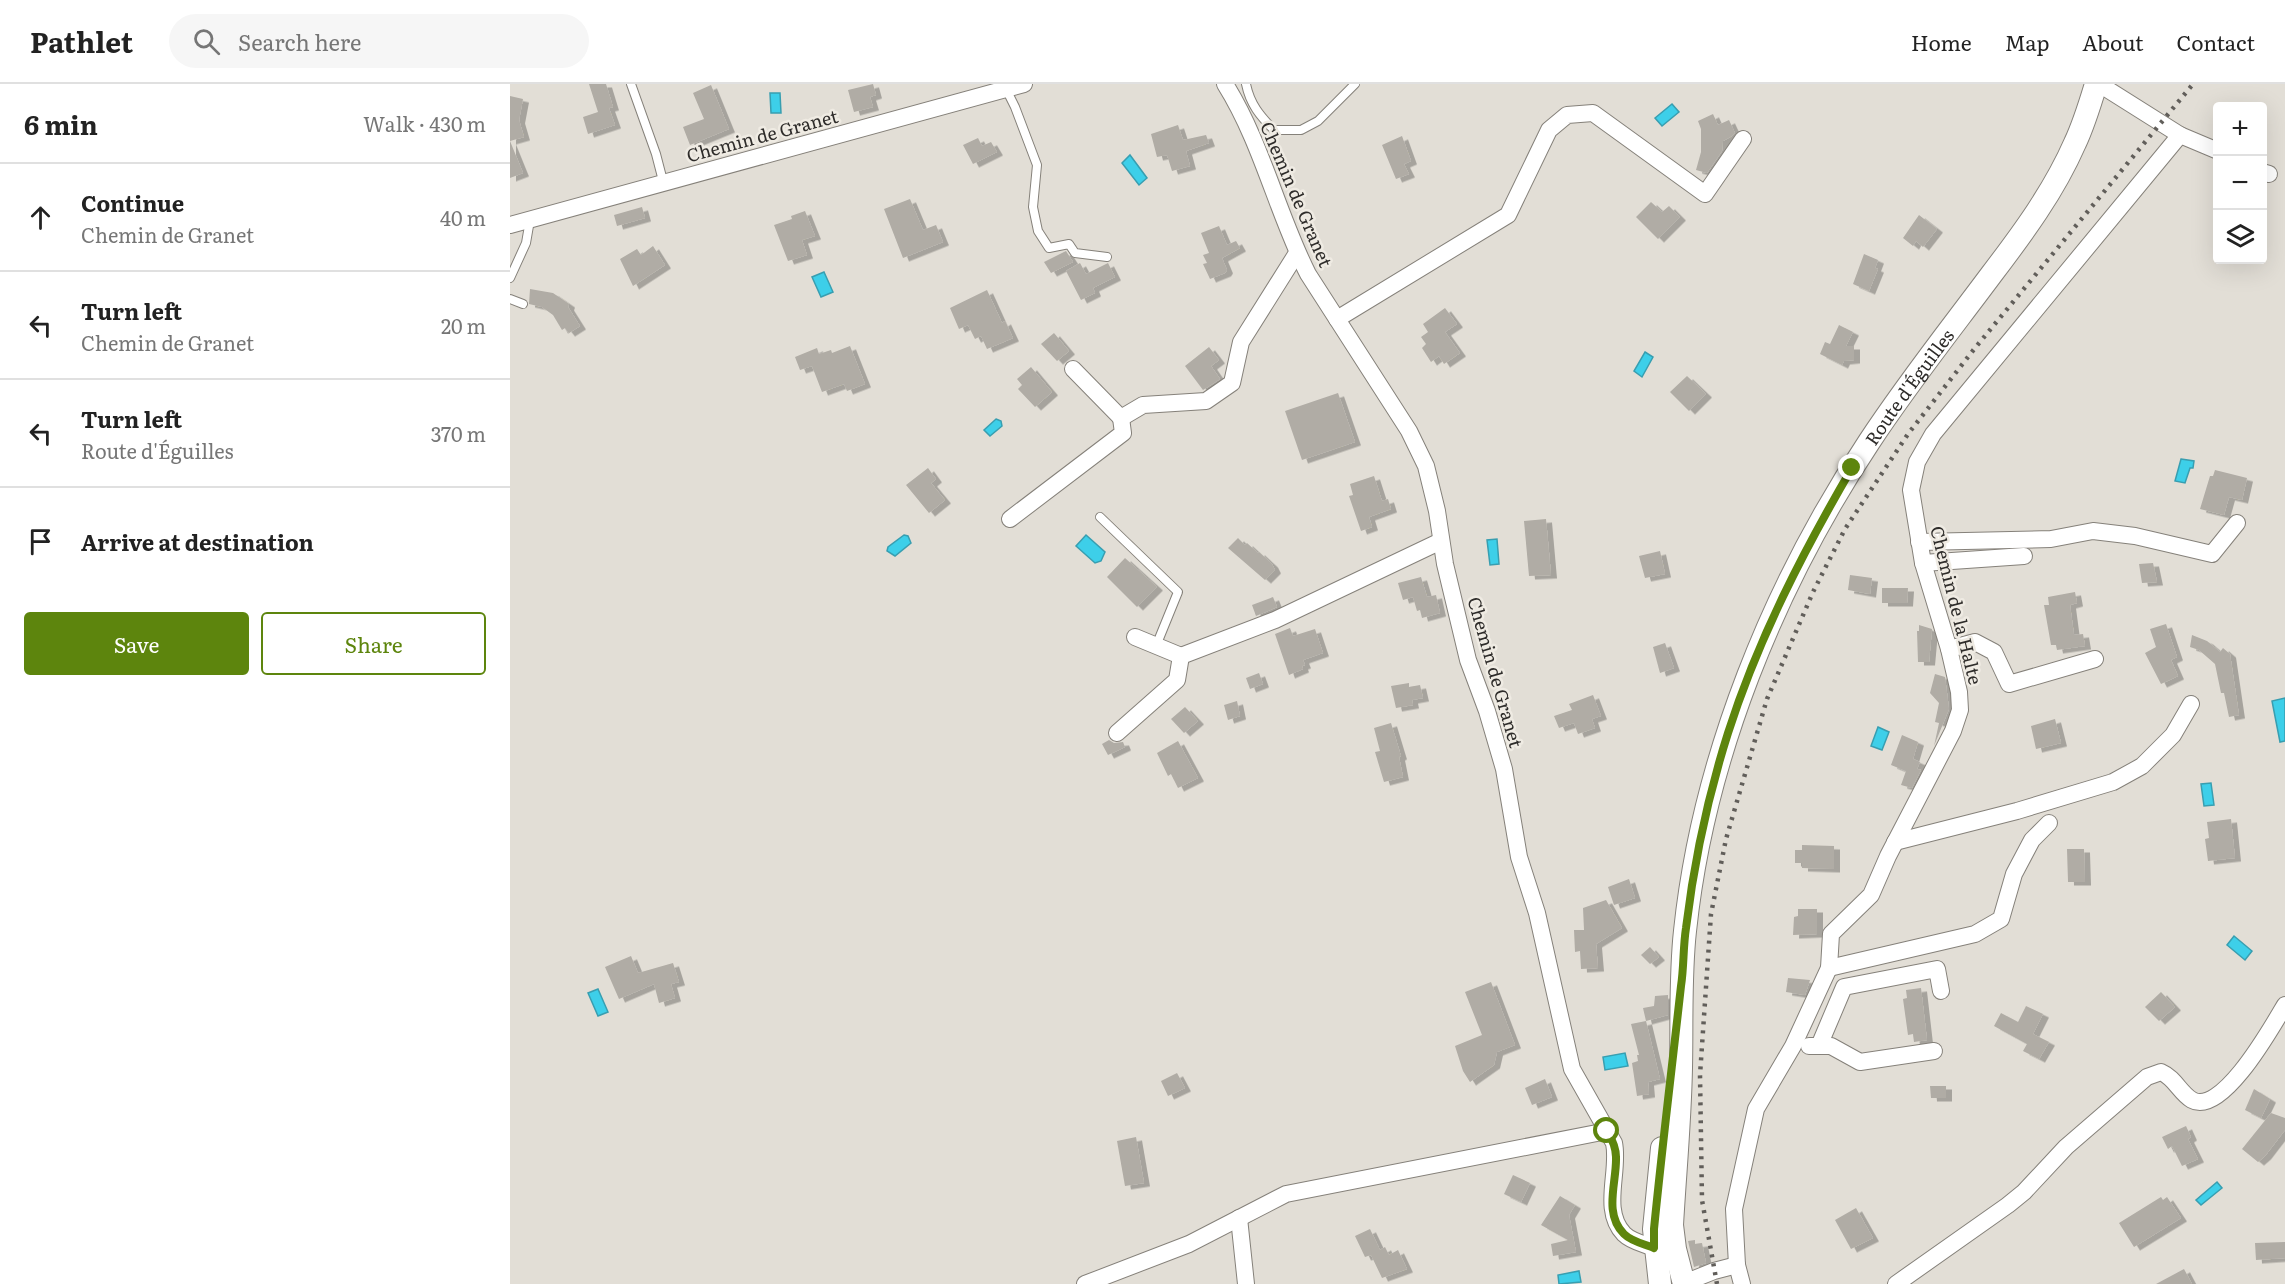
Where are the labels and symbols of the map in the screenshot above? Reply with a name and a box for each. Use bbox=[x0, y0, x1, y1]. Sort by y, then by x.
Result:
street label: Chemin de Granet bbox=[683, 102, 841, 168]
street label: Chemin de Granet bbox=[1254, 117, 1340, 272]
street label: Route d'Éguilles bbox=[1857, 323, 1959, 450]
route end bbox=[1838, 454, 1864, 480]
street label: Chemin de la Halte bbox=[1924, 523, 1990, 687]
street label: Chemin de Granet bbox=[1462, 593, 1531, 751]
route start bbox=[1593, 1117, 1619, 1143]

